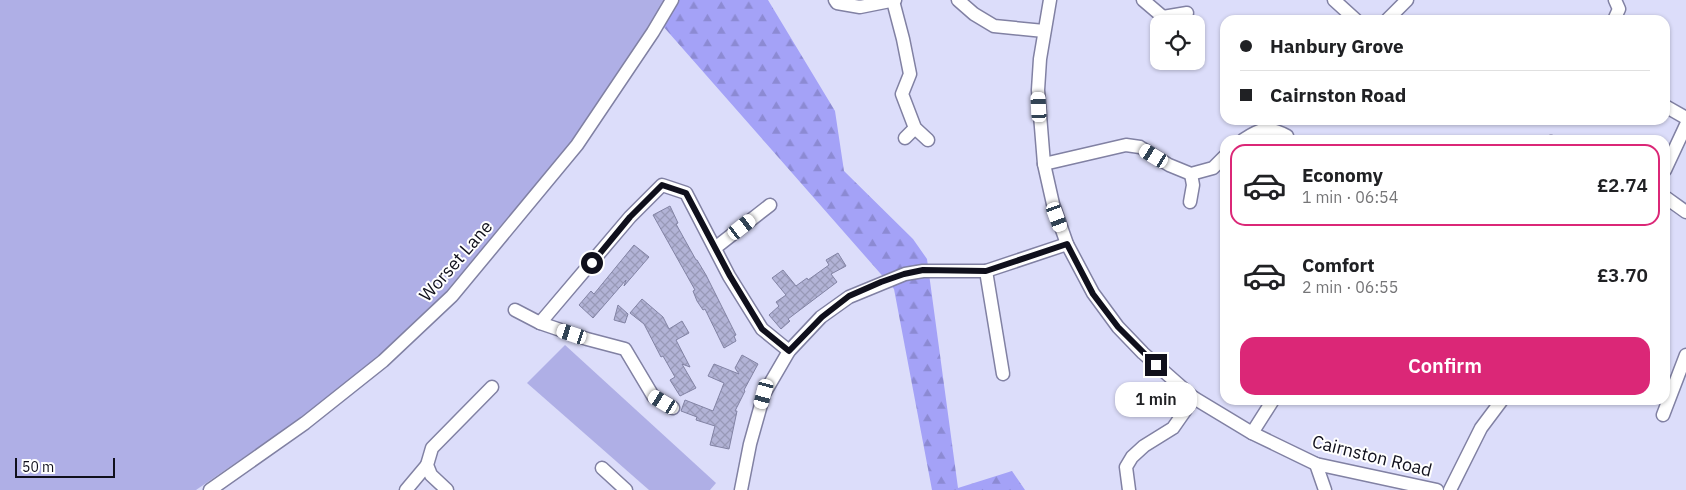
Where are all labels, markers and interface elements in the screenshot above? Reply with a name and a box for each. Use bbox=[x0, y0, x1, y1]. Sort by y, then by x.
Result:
map controls bbox=[1150, 15, 1205, 70]
button: locate bbox=[1150, 15, 1205, 70]
text: Hanbury Grove bbox=[1270, 34, 1404, 58]
text: Cairnston Road bbox=[1270, 83, 1406, 107]
car bbox=[1030, 92, 1047, 122]
car bbox=[1137, 142, 1170, 170]
icon: car bbox=[1242, 163, 1287, 208]
text: Economy bbox=[1302, 163, 1383, 187]
text: £2.74 bbox=[1597, 173, 1648, 197]
text: 1 min · 06:54 bbox=[1302, 187, 1398, 207]
car bbox=[1044, 200, 1069, 234]
car bbox=[725, 212, 758, 242]
street label: Worset Lane bbox=[414, 215, 497, 306]
route start bbox=[581, 252, 603, 274]
icon: car bbox=[1242, 253, 1287, 298]
text: Comfort bbox=[1302, 253, 1375, 277]
text: £3.70 bbox=[1597, 263, 1648, 287]
text: 2 min · 06:55 bbox=[1302, 277, 1398, 297]
car bbox=[555, 322, 588, 346]
button: Confirm bbox=[1240, 337, 1650, 395]
route end bbox=[1145, 354, 1167, 376]
car bbox=[752, 378, 775, 410]
callout: 1 min bbox=[1115, 382, 1197, 418]
car bbox=[646, 388, 679, 416]
text: 1 min bbox=[1135, 389, 1177, 409]
street label: Cairnston Road bbox=[1310, 429, 1435, 482]
scale bar bbox=[15, 455, 115, 478]
text: 50 m bbox=[22, 458, 54, 476]

